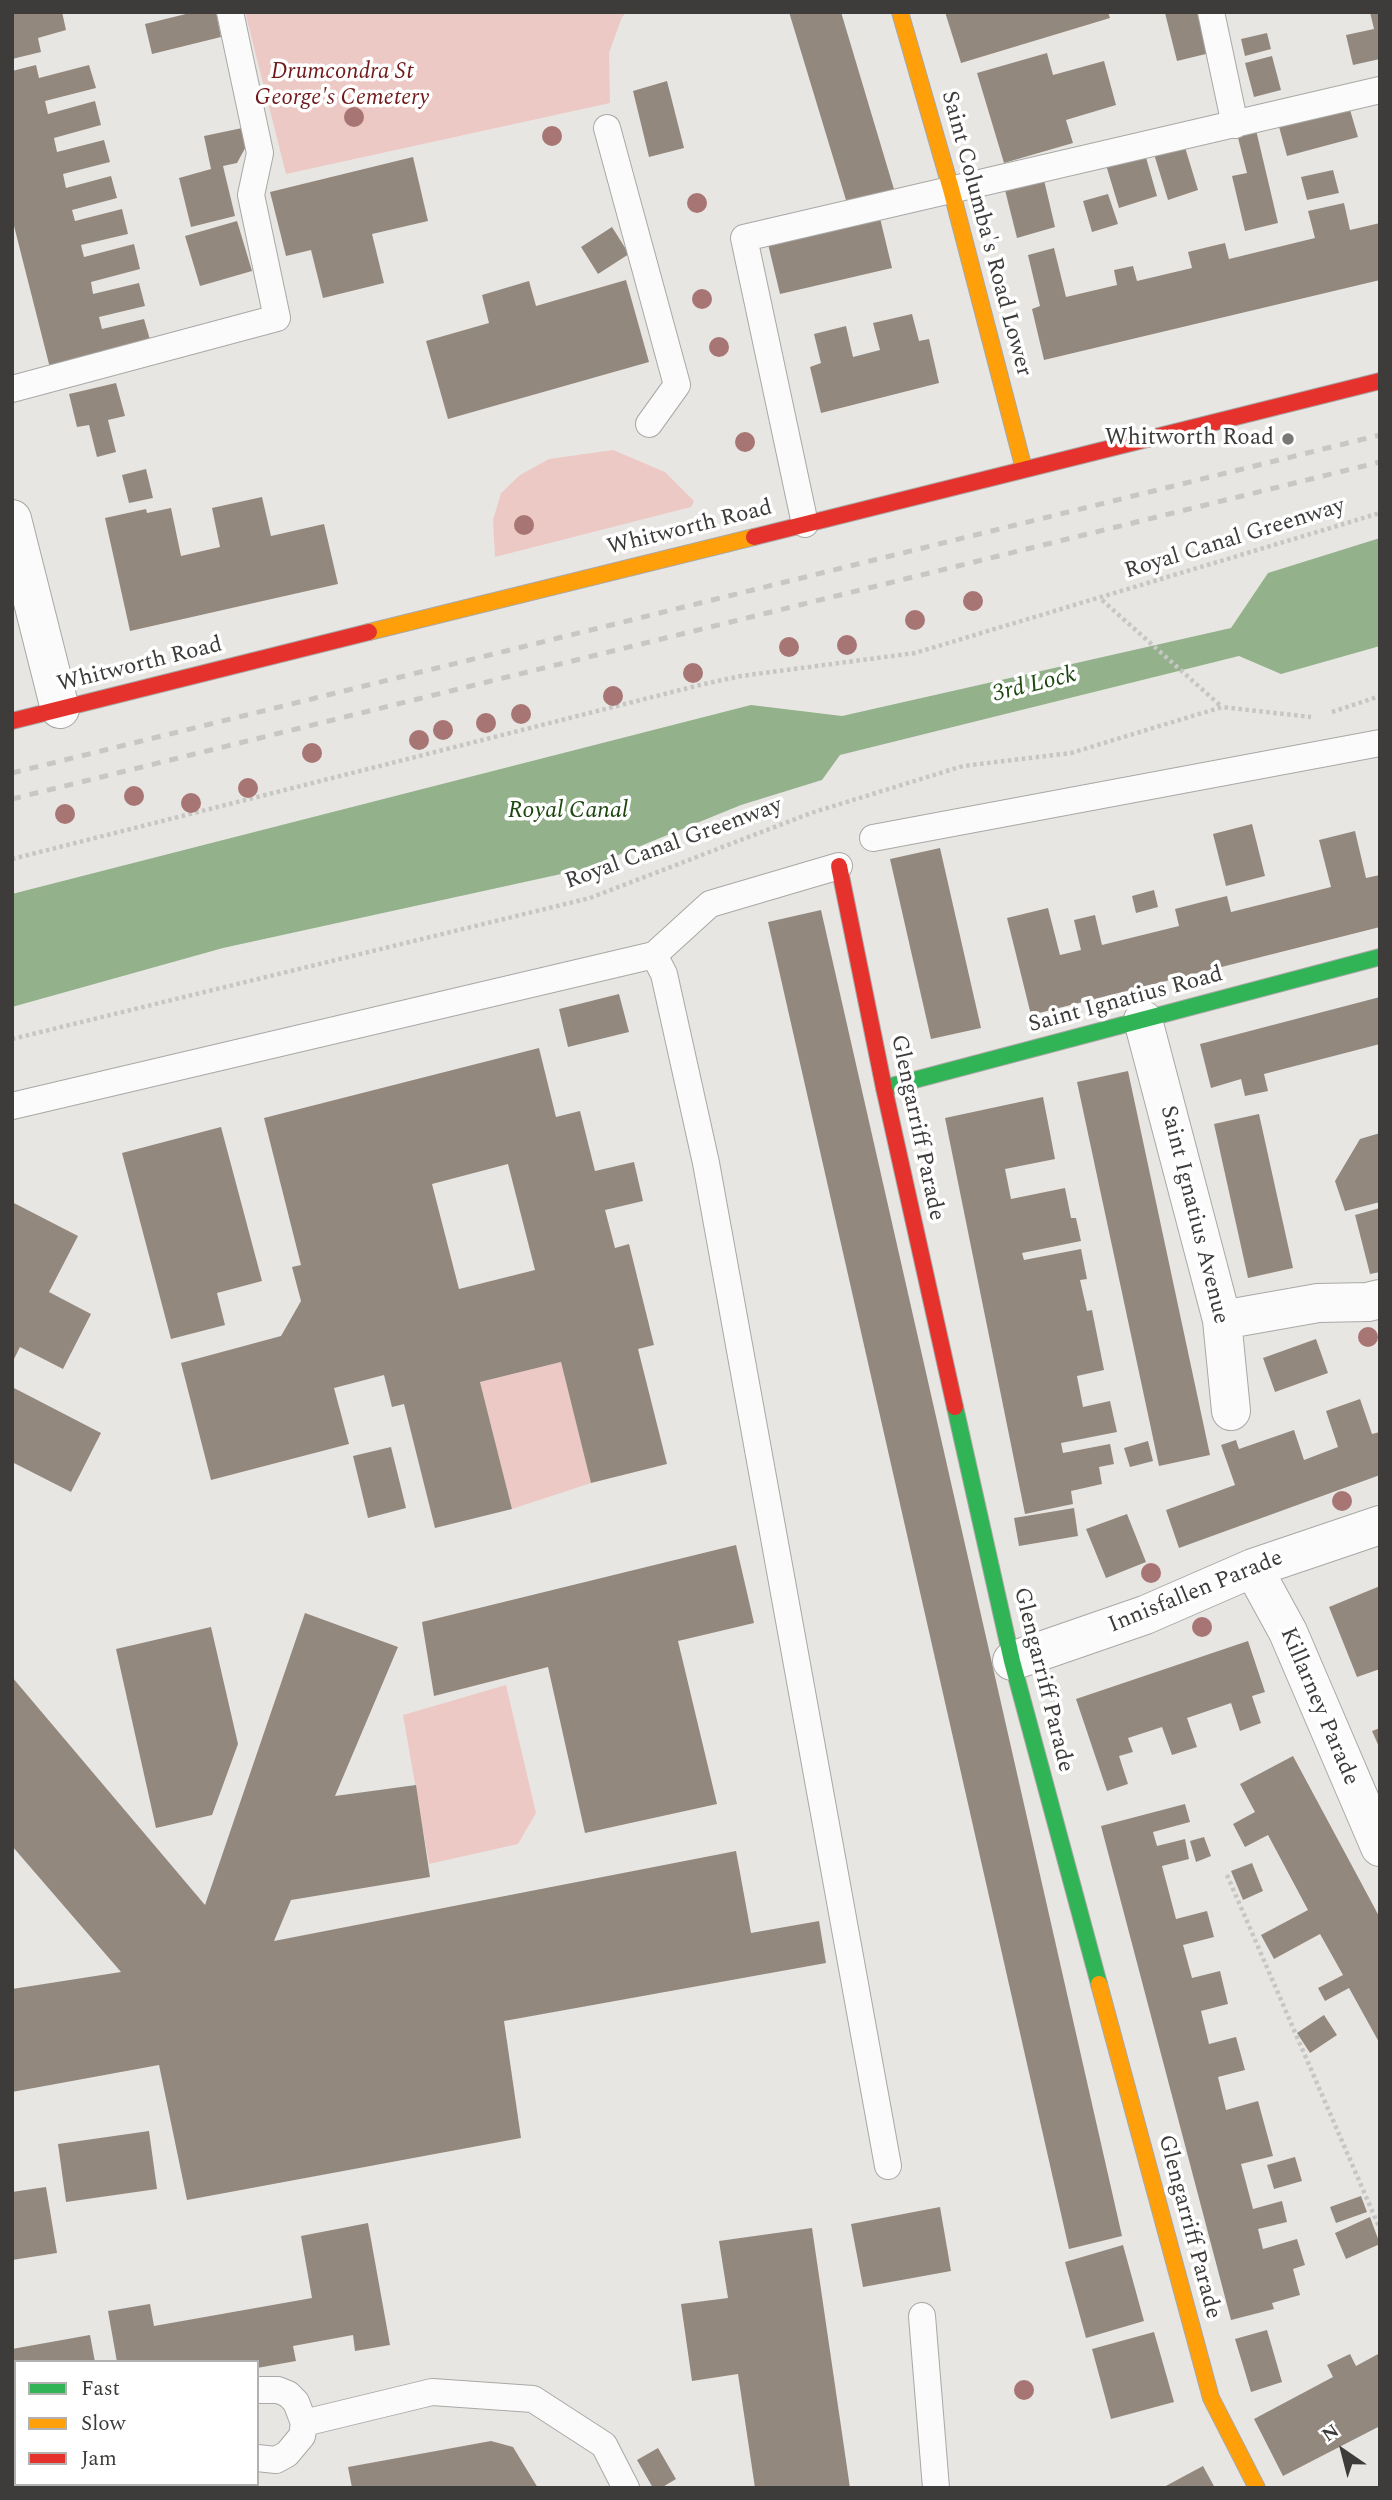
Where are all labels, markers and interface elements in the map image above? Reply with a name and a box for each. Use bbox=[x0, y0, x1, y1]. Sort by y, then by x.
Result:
park label: Drumcondra St George's Cemetery bbox=[255, 59, 429, 113]
street label: Saint Columba's Road Lower bbox=[934, 88, 1036, 380]
place label: Whitworth Road bbox=[1105, 425, 1274, 453]
marker: Whitworth Road bbox=[1280, 431, 1296, 447]
street label: Royal Canal Greenway bbox=[1122, 493, 1348, 587]
street label: Whitworth Road bbox=[605, 495, 775, 563]
street label: Whitworth Road bbox=[55, 632, 225, 700]
water label: 3rd Lock bbox=[990, 662, 1080, 710]
street label: Royal Canal Greenway bbox=[562, 793, 786, 897]
water label: Royal Canal bbox=[508, 798, 628, 826]
street label: Saint Ignatius Road bbox=[1026, 962, 1226, 1040]
street label: Glengarriff Parade bbox=[883, 1032, 949, 1224]
street label: Saint Ignatius Avenue bbox=[1153, 1103, 1233, 1327]
street label: Innisfallen Parade bbox=[1105, 1545, 1287, 1641]
street label: Glengarriff Parade bbox=[1006, 1585, 1078, 1775]
street label: Killarney Parade bbox=[1272, 1624, 1364, 1790]
street label: Glengarriff Parade bbox=[1150, 2132, 1226, 2322]
legend bbox=[14, 2360, 259, 2486]
text: Fast bbox=[81, 2373, 120, 2405]
text: Slow bbox=[81, 2408, 125, 2440]
north arrow bbox=[1308, 2416, 1378, 2486]
text: N bbox=[1316, 2417, 1345, 2450]
text: Jam bbox=[81, 2443, 117, 2475]

